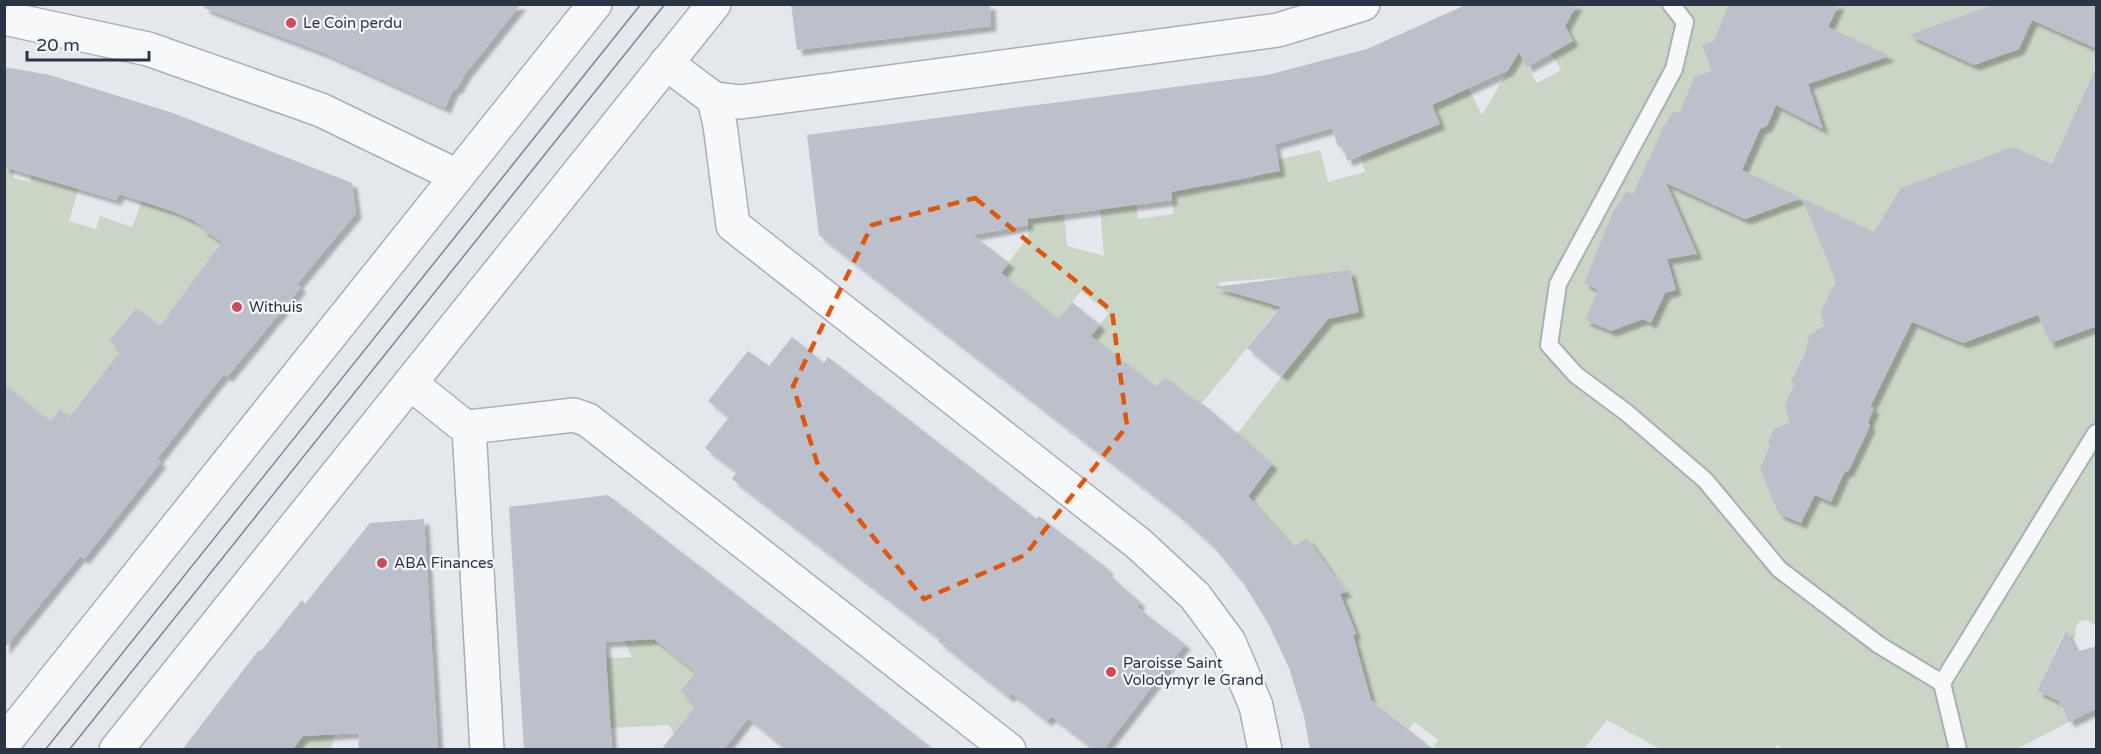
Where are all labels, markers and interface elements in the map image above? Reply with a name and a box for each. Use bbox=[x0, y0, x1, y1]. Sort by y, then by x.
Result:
place label: Le Coin perdu bbox=[303, 14, 402, 32]
marker: Le Coin perdu bbox=[284, 16, 298, 30]
scale bar bbox=[27, 24, 148, 62]
text: 20 m bbox=[36, 34, 80, 56]
place label: Withuis bbox=[249, 298, 303, 316]
marker: Withuis bbox=[230, 300, 244, 314]
place label: ABA Finances bbox=[394, 554, 494, 572]
marker: ABA Finances bbox=[375, 556, 389, 570]
place label: Paroisse Saint Volodymyr le Grand bbox=[1123, 654, 1264, 689]
marker: Paroisse Saint Volodymyr le Grand bbox=[1104, 665, 1118, 679]

